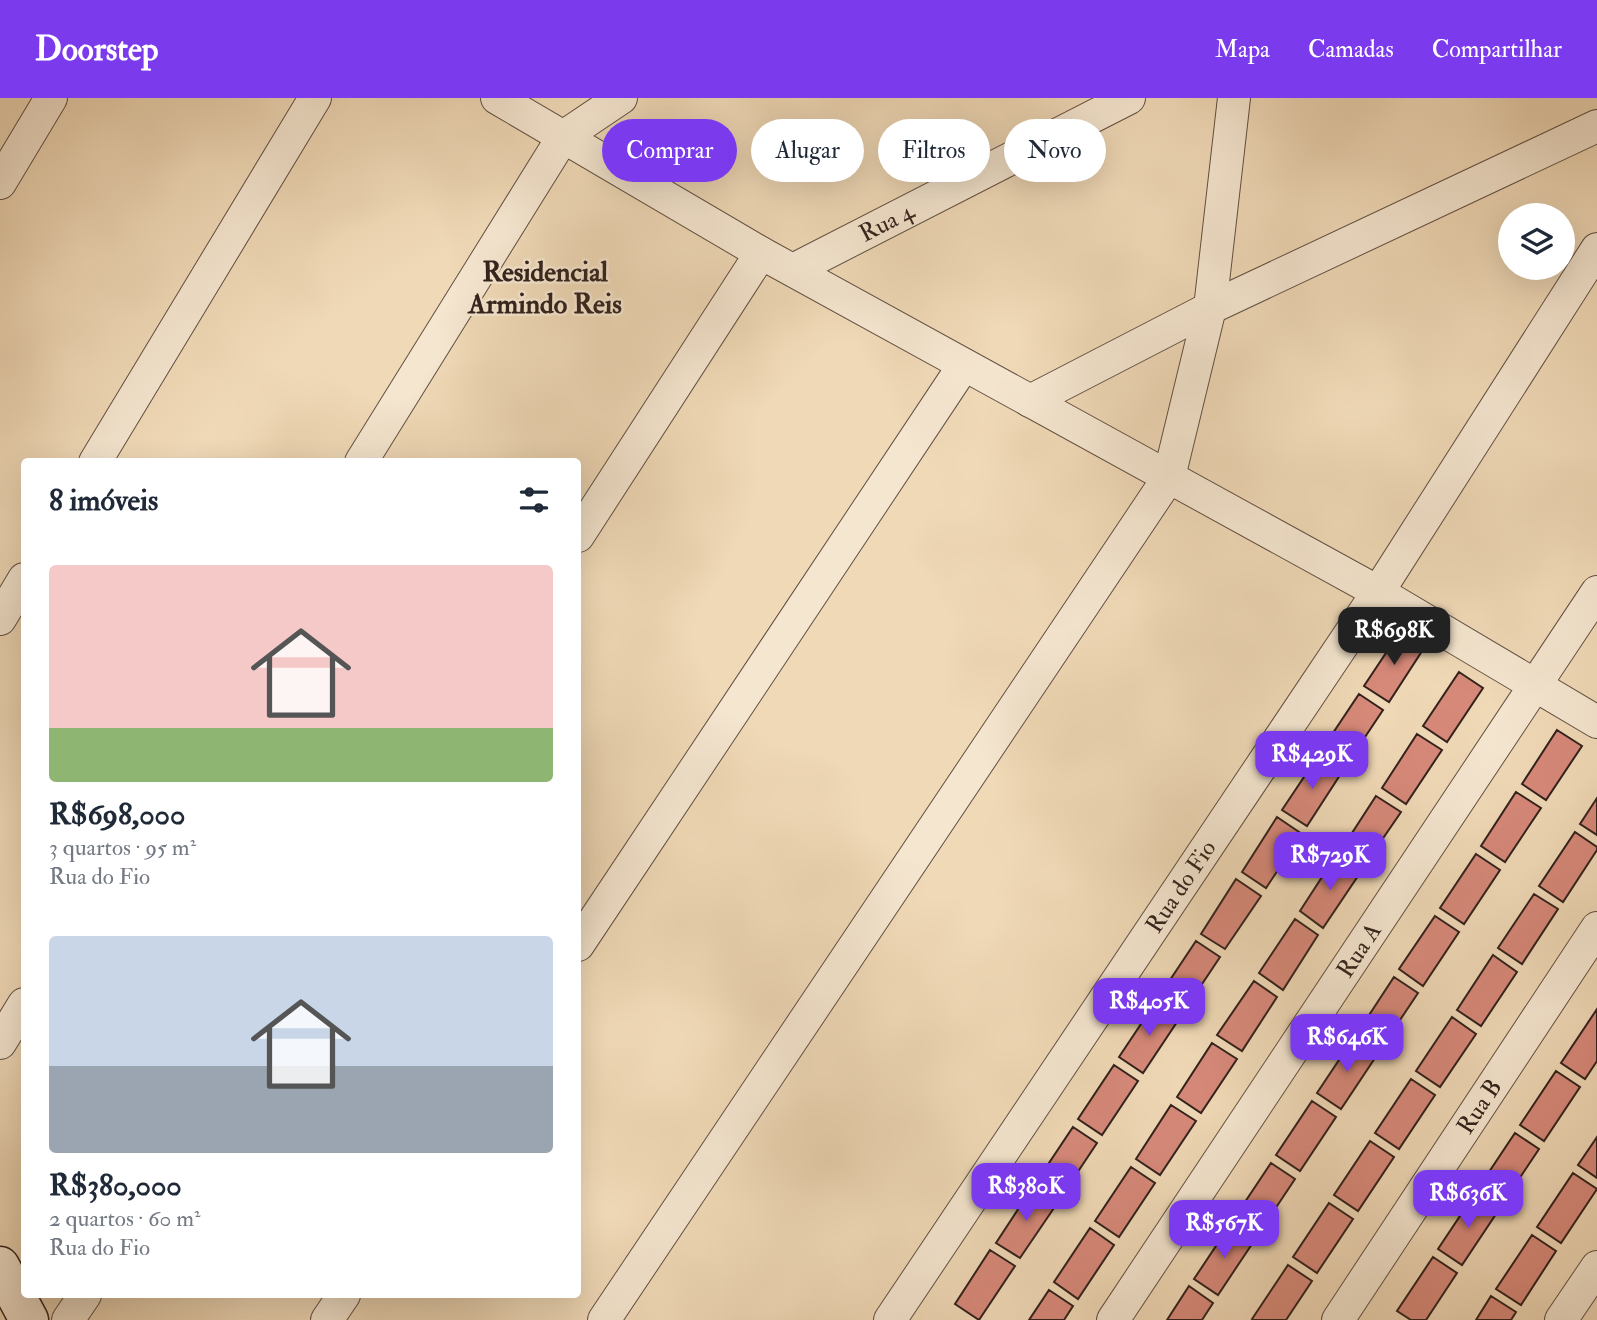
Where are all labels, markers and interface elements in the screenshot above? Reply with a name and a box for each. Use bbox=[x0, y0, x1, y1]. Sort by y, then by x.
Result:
text: Doorstep bbox=[35, 29, 158, 70]
text: Mapa bbox=[1215, 34, 1270, 65]
text: Camadas bbox=[1308, 34, 1394, 65]
text: Compartilhar bbox=[1432, 34, 1562, 65]
chip: Comprar bbox=[602, 119, 737, 182]
chip: Alugar bbox=[751, 119, 864, 182]
chip: Filtros bbox=[878, 119, 990, 182]
chip: Novo bbox=[1004, 119, 1106, 182]
street label: Rua 4 bbox=[854, 195, 920, 249]
map controls bbox=[1498, 203, 1575, 280]
button: layers bbox=[1498, 203, 1575, 280]
district label: Residencial Armindo Reis bbox=[467, 255, 622, 322]
icon: filters bbox=[515, 481, 553, 519]
text: 8 imóveis bbox=[49, 482, 158, 519]
pin: R$698K bbox=[1337, 608, 1451, 667]
icon: home bbox=[238, 610, 364, 736]
text: R$698K bbox=[1354, 615, 1434, 644]
pin: R$429K bbox=[1255, 732, 1369, 791]
text: R$429K bbox=[1271, 739, 1353, 768]
text: R$698,000 bbox=[49, 796, 185, 833]
pin: R$729K bbox=[1273, 832, 1387, 892]
text: 3 quartos · 95 m² bbox=[49, 833, 196, 862]
street label: Rua do Fio bbox=[1139, 834, 1223, 939]
text: R$729K bbox=[1290, 840, 1370, 869]
text: Rua do Fio bbox=[49, 862, 150, 891]
street label: Rua A bbox=[1330, 917, 1389, 984]
pin: R$405K bbox=[1092, 978, 1206, 1038]
icon: home bbox=[238, 981, 364, 1107]
text: R$405K bbox=[1109, 986, 1189, 1015]
pin: R$646K bbox=[1290, 1014, 1404, 1074]
text: R$646K bbox=[1306, 1022, 1388, 1051]
street label: Rua B bbox=[1450, 1073, 1509, 1140]
pin: R$380K bbox=[969, 1164, 1083, 1223]
text: R$380,000 bbox=[49, 1167, 182, 1204]
pin: R$636K bbox=[1411, 1170, 1525, 1230]
text: R$380K bbox=[988, 1171, 1064, 1200]
text: R$636K bbox=[1429, 1178, 1507, 1207]
pin: R$567K bbox=[1167, 1200, 1281, 1260]
text: 2 quartos · 60 m² bbox=[49, 1204, 201, 1233]
text: R$567K bbox=[1185, 1208, 1263, 1237]
text: Rua do Fio bbox=[49, 1233, 150, 1262]

